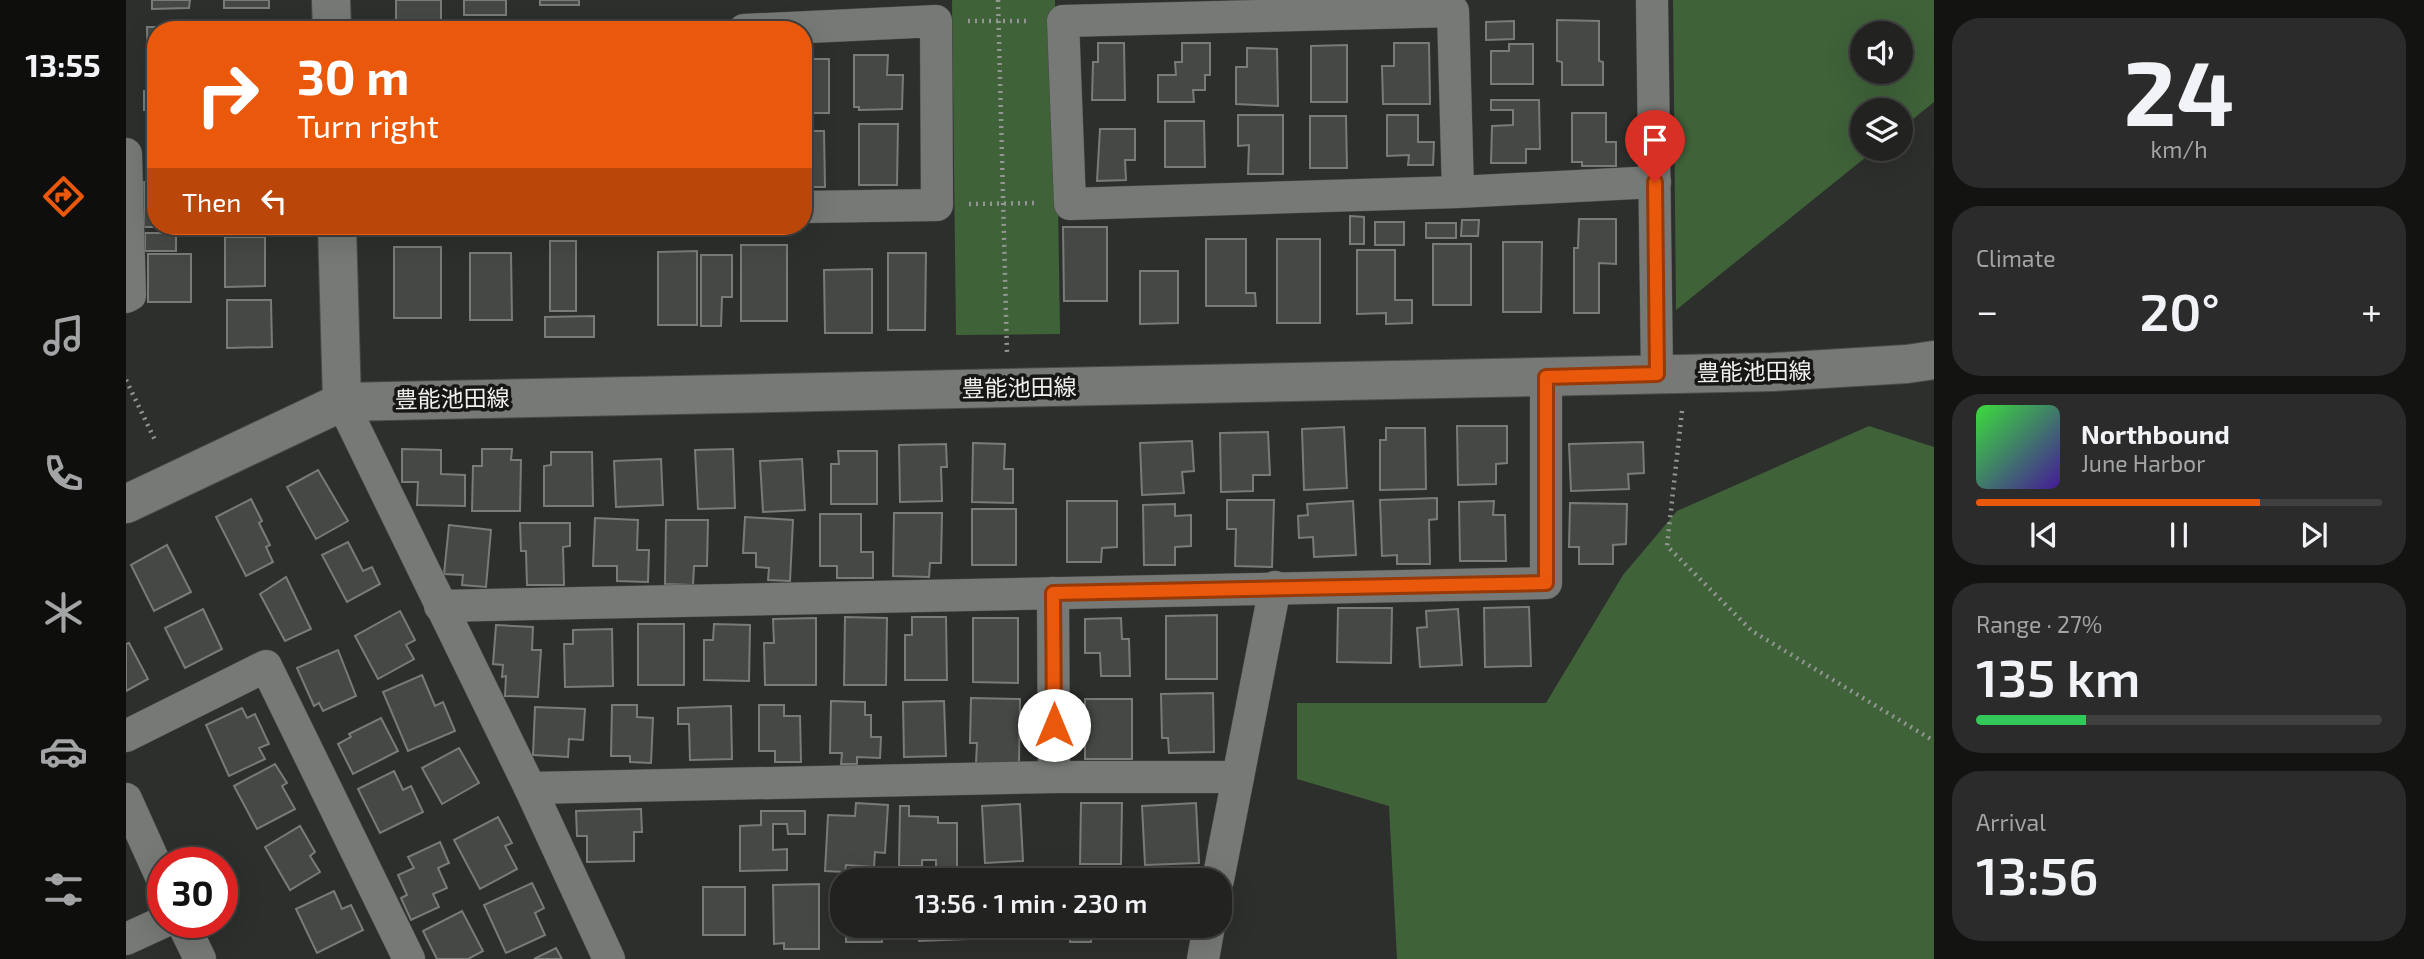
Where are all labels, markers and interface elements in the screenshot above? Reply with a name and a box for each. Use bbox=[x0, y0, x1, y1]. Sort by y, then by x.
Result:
map controls bbox=[1850, 21, 1913, 161]
button: sound bbox=[1850, 21, 1913, 84]
text: 24 bbox=[2124, 35, 2234, 144]
text: 13:55 bbox=[25, 45, 101, 83]
text: 30 m bbox=[297, 46, 409, 105]
icon: right bbox=[182, 49, 273, 140]
button: layers bbox=[1850, 98, 1913, 161]
text: Turn right bbox=[297, 106, 439, 144]
pin bbox=[1625, 110, 1685, 182]
icon: arrive bbox=[1636, 121, 1674, 159]
text: km/h bbox=[2150, 135, 2208, 163]
icon: directions bbox=[39, 172, 88, 221]
icon: left bbox=[255, 182, 293, 220]
text: Then bbox=[182, 186, 241, 217]
text: Climate bbox=[1976, 244, 2056, 272]
text: 20° bbox=[2139, 279, 2220, 341]
text: − bbox=[1976, 287, 1998, 333]
text: + bbox=[2361, 287, 2382, 333]
icon: music bbox=[39, 311, 88, 360]
street label: 豊能池田線 bbox=[1696, 356, 1812, 386]
street label: 豊能池田線 bbox=[961, 372, 1077, 402]
street label: 豊能池田線 bbox=[394, 383, 510, 413]
text: Northbound bbox=[2081, 418, 2230, 449]
icon: phone bbox=[39, 449, 88, 498]
text: June Harbor bbox=[2081, 449, 2205, 477]
icon: previous bbox=[2025, 516, 2063, 554]
icon: pause bbox=[2160, 516, 2198, 554]
icon: next bbox=[2295, 516, 2333, 554]
icon: climate bbox=[39, 588, 88, 637]
text: Range · 27% bbox=[1976, 610, 2102, 638]
text: 135 km bbox=[1976, 645, 2140, 707]
position arrow bbox=[1017, 688, 1091, 762]
icon: car bbox=[39, 727, 88, 776]
text: Arrival bbox=[1976, 808, 2046, 836]
text: 13:56 bbox=[1976, 843, 2098, 905]
speed limit sign: 30 bbox=[147, 847, 238, 938]
icon: filters bbox=[39, 865, 88, 914]
text: 13:56 · 1 min · 230 m bbox=[915, 887, 1147, 918]

